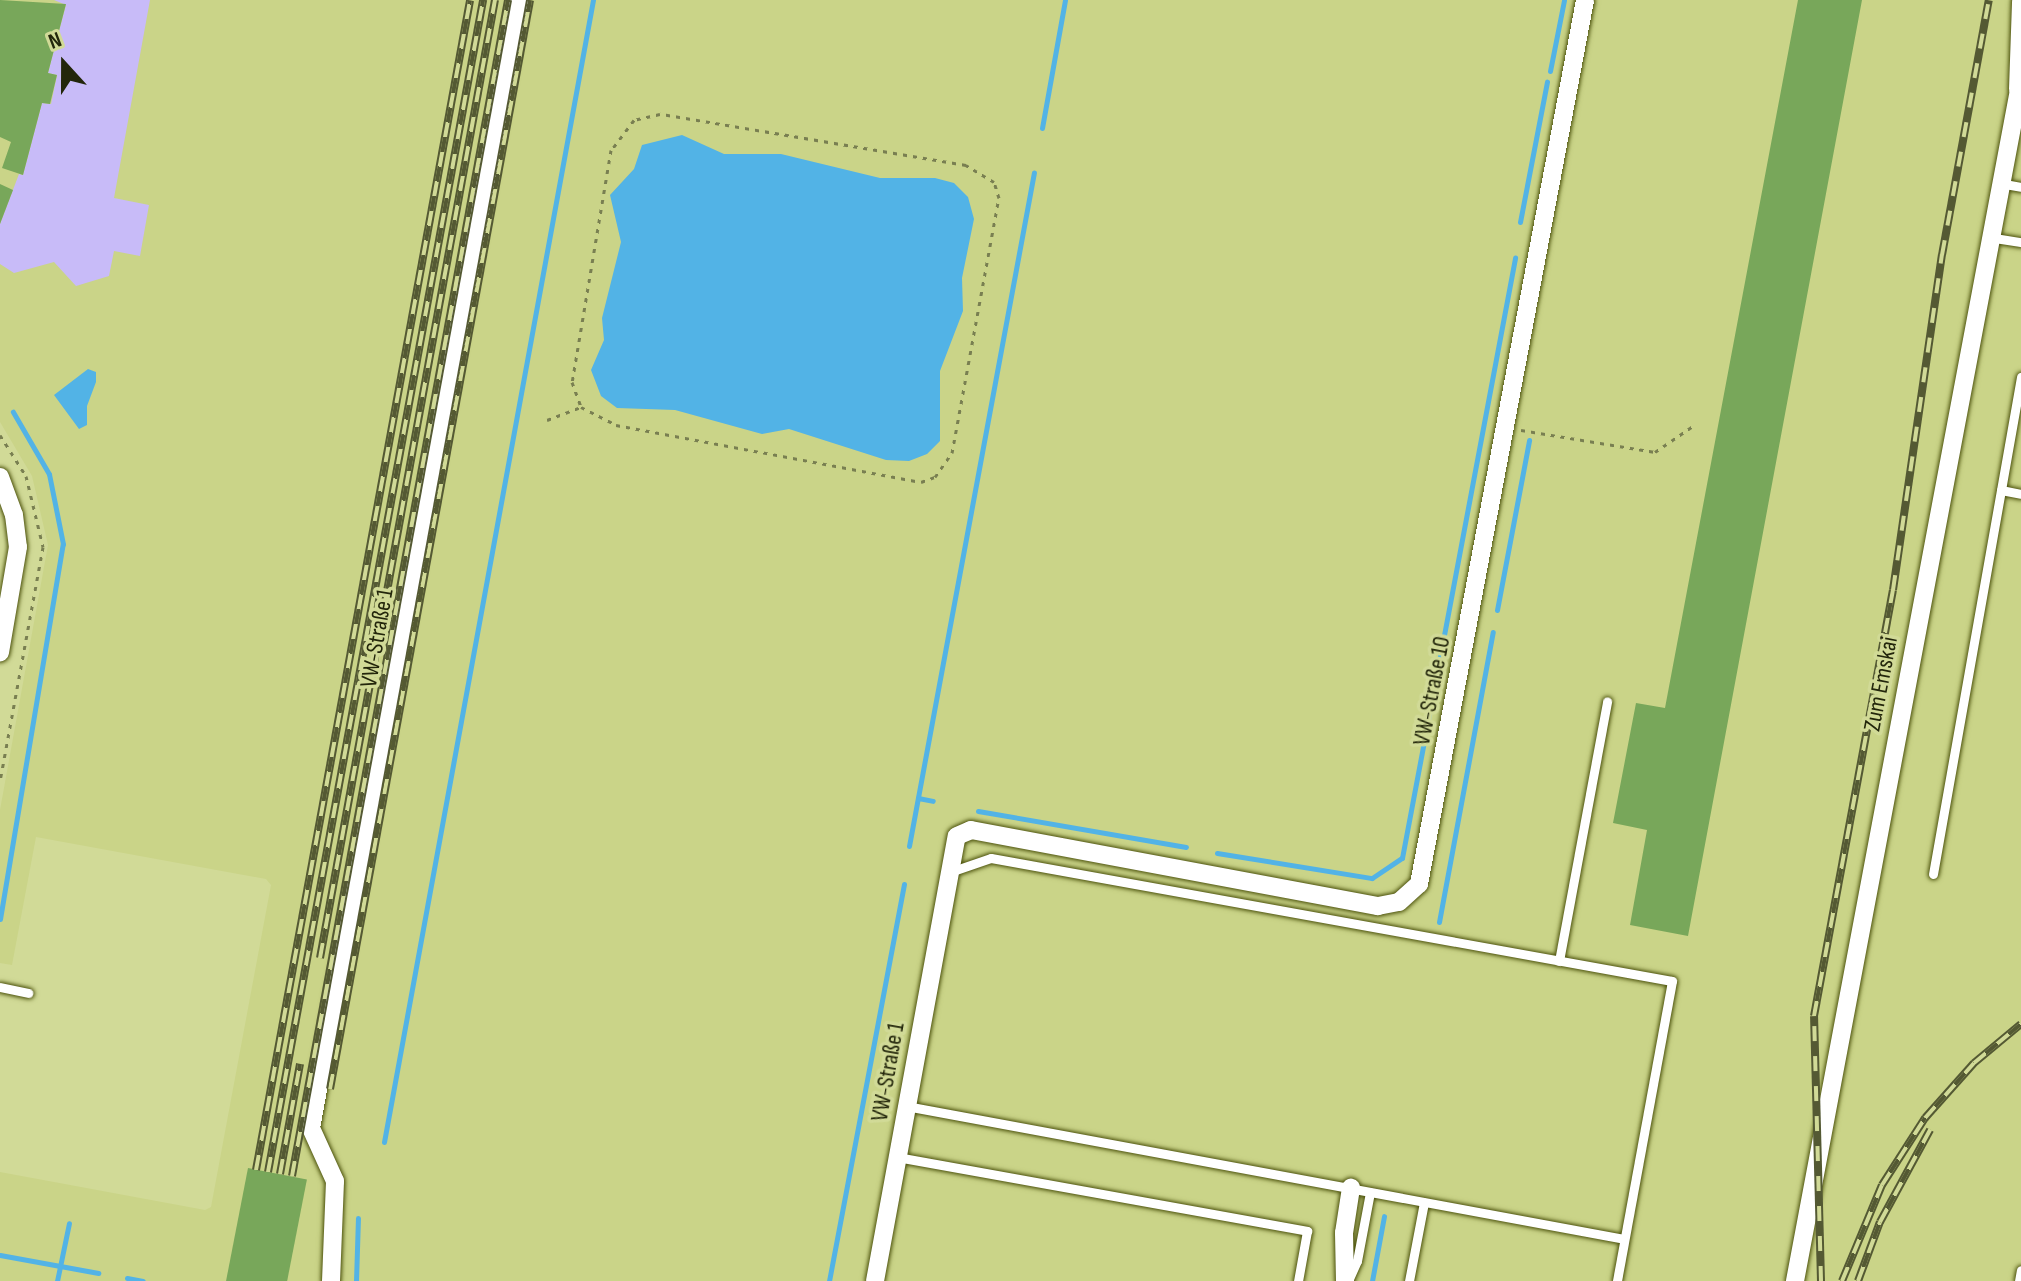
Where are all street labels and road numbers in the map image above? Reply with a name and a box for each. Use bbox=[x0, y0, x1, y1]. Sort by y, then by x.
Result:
street label: VW-Straße 1 bbox=[354, 586, 400, 690]
street label: VW-Straße 10 bbox=[1407, 634, 1457, 748]
street label: Zum Emskai bbox=[1858, 634, 1904, 734]
street label: VW-Straße 1 bbox=[865, 1020, 911, 1124]

